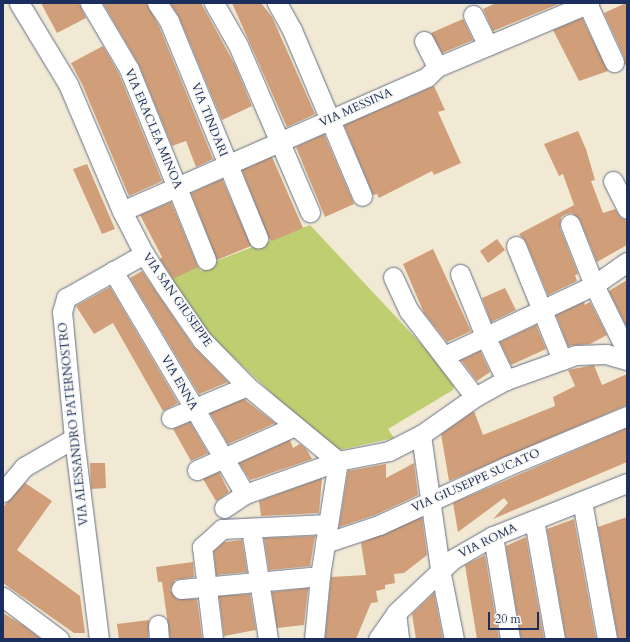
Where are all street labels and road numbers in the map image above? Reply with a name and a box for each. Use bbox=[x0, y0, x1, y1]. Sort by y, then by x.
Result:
street label: VIA ERACLEA MINOA bbox=[121, 67, 185, 191]
street label: VIA TINDARI bbox=[188, 81, 230, 159]
street label: VIA MESSINA bbox=[317, 86, 395, 130]
street label: VIA SAN GIUSEPPE bbox=[139, 250, 215, 350]
street label: VIA ALESSANDRO PATERNOSTRO bbox=[56, 322, 92, 526]
street label: VIA ENNA bbox=[157, 353, 201, 413]
street label: VIA GIUSEPPE SUCATO bbox=[410, 446, 542, 516]
street label: VIA ROMA bbox=[456, 521, 520, 561]

